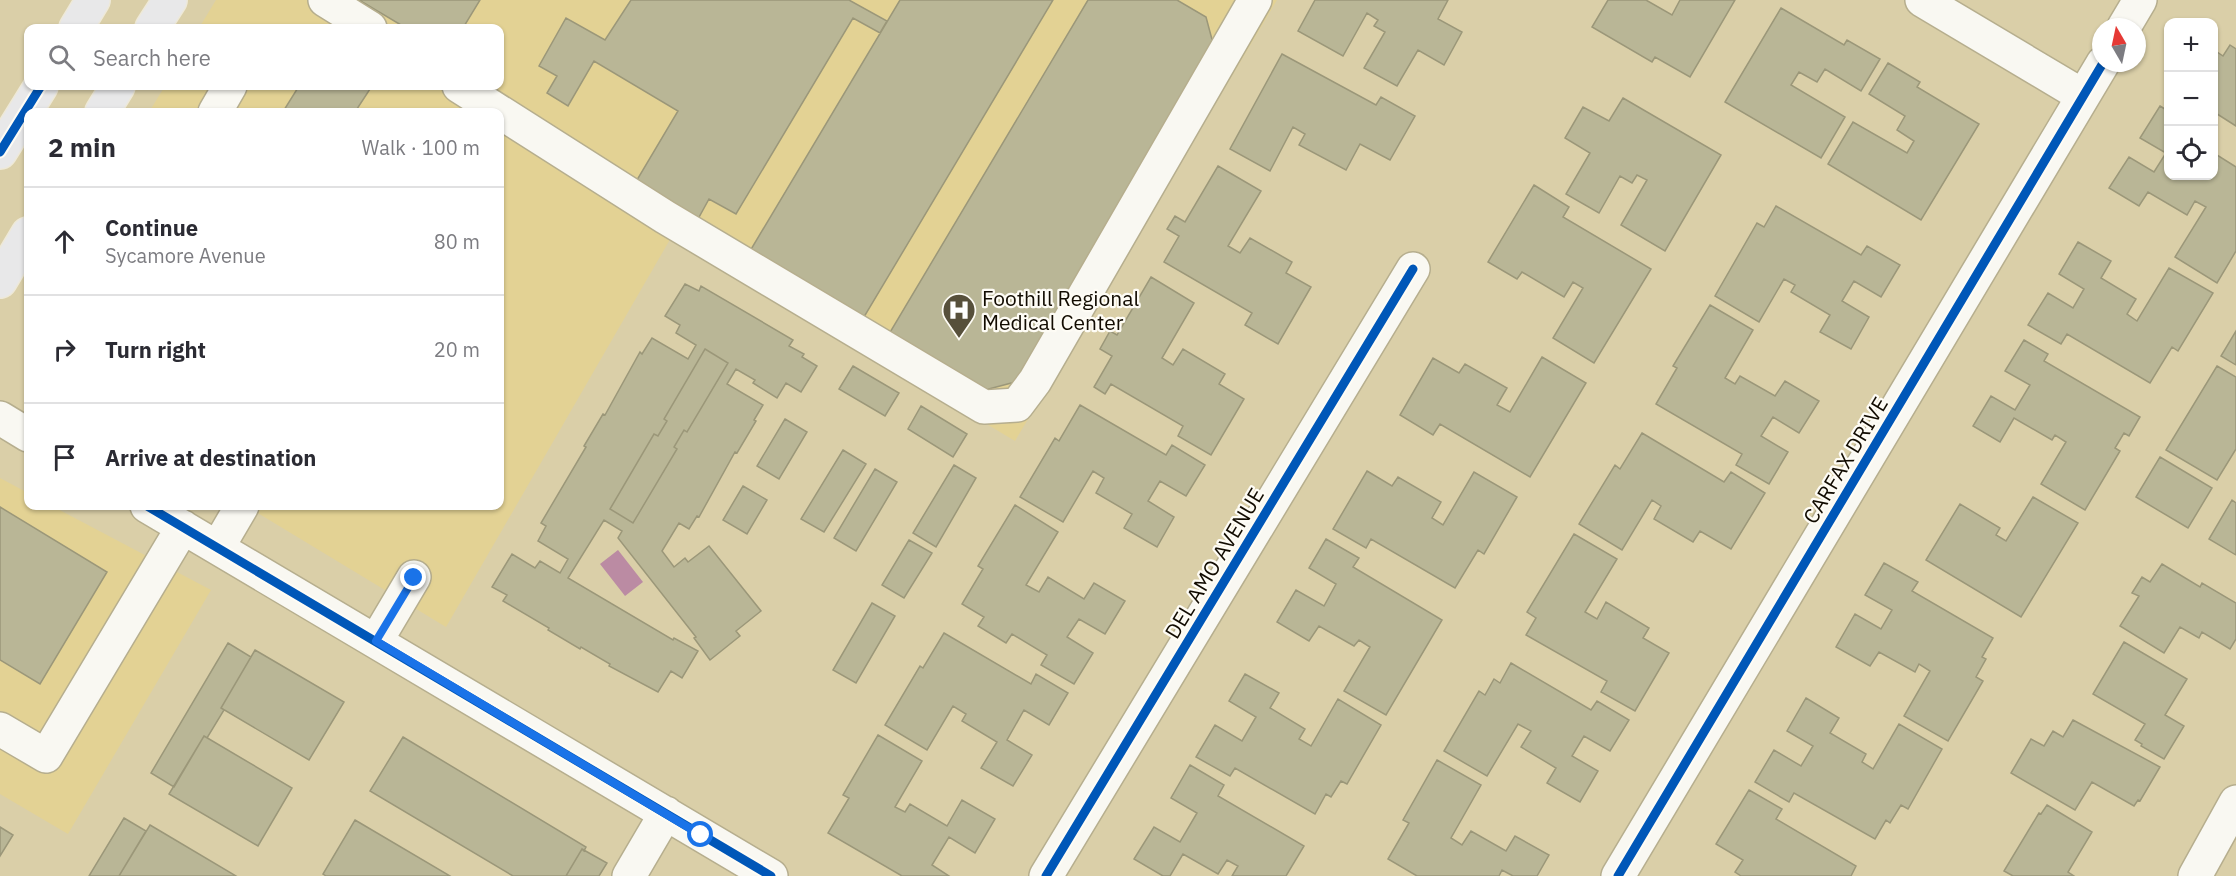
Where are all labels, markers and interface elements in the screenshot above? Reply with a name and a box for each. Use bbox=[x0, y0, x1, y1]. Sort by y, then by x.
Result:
north arrow bbox=[2092, 18, 2146, 72]
map controls bbox=[2164, 18, 2218, 180]
button: + bbox=[2164, 18, 2218, 72]
search box bbox=[24, 24, 504, 90]
icon: search bbox=[45, 41, 78, 74]
text: Search here bbox=[93, 43, 211, 72]
button: − bbox=[2164, 72, 2218, 126]
button: locate bbox=[2164, 126, 2218, 180]
text: 2 min bbox=[48, 130, 116, 164]
text: Walk · 100 m bbox=[362, 134, 480, 161]
text: Continue bbox=[105, 213, 198, 242]
icon: ahead bbox=[48, 225, 81, 258]
text: 80 m bbox=[434, 228, 480, 255]
text: Sycamore Avenue bbox=[105, 242, 266, 269]
place label: Foothill Regional Medical Center bbox=[982, 284, 1139, 336]
hospital icon: Foothill Regional Medical Center bbox=[941, 292, 977, 339]
icon: right bbox=[48, 333, 81, 366]
text: Turn right bbox=[105, 335, 206, 364]
text: 20 m bbox=[434, 336, 480, 363]
street label: CARFAX DRIVE bbox=[1796, 391, 1894, 529]
icon: arrive bbox=[48, 441, 81, 474]
text: Arrive at destination bbox=[105, 443, 316, 472]
street label: DEL AMO AVENUE bbox=[1158, 482, 1270, 644]
route end bbox=[400, 564, 426, 590]
route start bbox=[687, 821, 713, 847]

